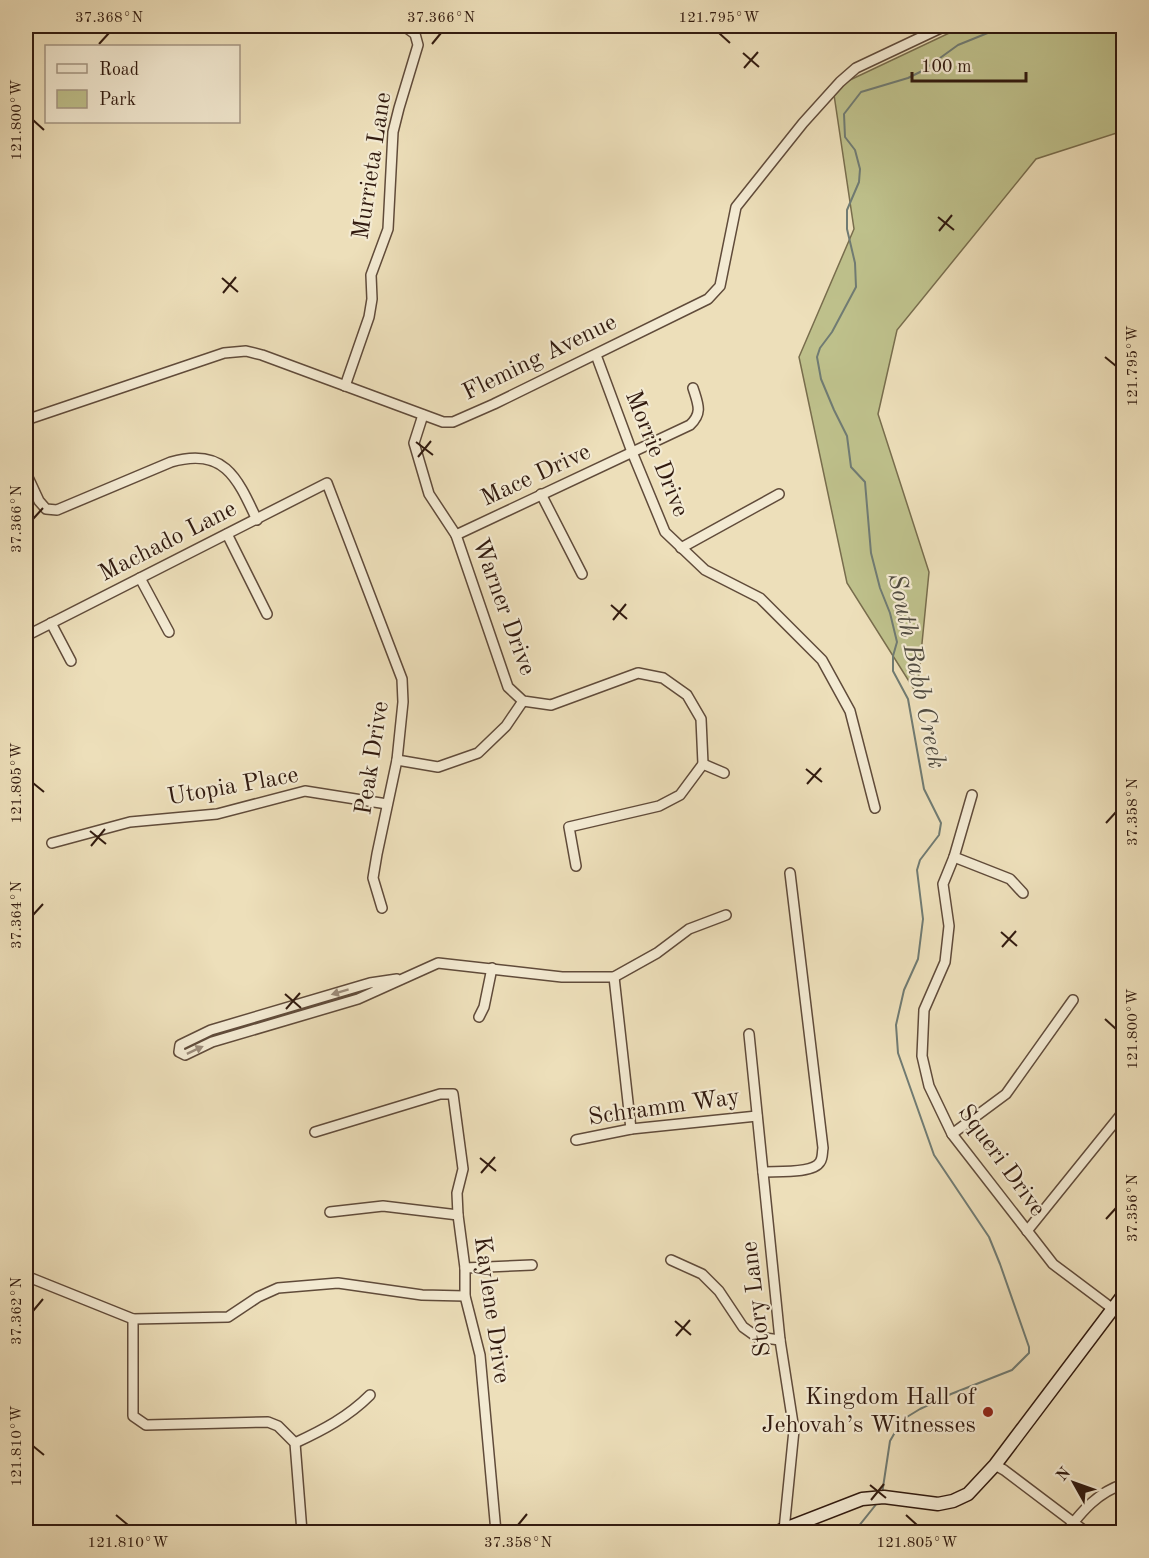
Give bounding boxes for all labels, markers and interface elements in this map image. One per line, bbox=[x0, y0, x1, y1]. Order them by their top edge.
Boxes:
text: 37.368°N bbox=[75, 11, 143, 26]
text: 37.366°N bbox=[407, 11, 475, 26]
text: 121.795°W bbox=[678, 11, 760, 26]
legend bbox=[45, 45, 240, 123]
scale bar bbox=[912, 45, 1026, 83]
text: 100 m bbox=[921, 58, 972, 76]
text: Road bbox=[99, 61, 139, 79]
text: 121.800°W bbox=[10, 79, 25, 161]
text: Park bbox=[99, 91, 136, 109]
street label: Murrieta Lane bbox=[349, 91, 397, 241]
street label: Fleming Avenue bbox=[459, 310, 621, 406]
text: 121.795°W bbox=[1126, 325, 1141, 407]
street label: Morrie Drive bbox=[620, 388, 692, 520]
street label: Mace Drive bbox=[478, 440, 594, 512]
text: 37.366°N bbox=[10, 485, 25, 553]
street label: Machado Lane bbox=[96, 497, 240, 587]
street label: Warner Drive bbox=[467, 535, 539, 679]
water label: South Babb Creek bbox=[883, 571, 949, 771]
street label: Peak Drive bbox=[352, 699, 394, 817]
text: 121.805°W bbox=[10, 742, 25, 824]
street label: Utopia Place bbox=[166, 764, 300, 810]
text: 37.358°N bbox=[1126, 778, 1141, 846]
text: 37.364°N bbox=[10, 881, 25, 949]
one-way arrow bbox=[331, 988, 349, 997]
text: 121.800°W bbox=[1126, 988, 1141, 1070]
one-way arrow bbox=[187, 1046, 204, 1055]
street label: Schramm Way bbox=[587, 1085, 742, 1131]
street label: Squeri Drive bbox=[953, 1101, 1049, 1221]
text: 37.356°N bbox=[1126, 1174, 1141, 1242]
street label: Kaylene Drive bbox=[469, 1235, 513, 1385]
street label: Story Lane bbox=[738, 1240, 776, 1358]
text: 37.362°N bbox=[10, 1277, 25, 1345]
place label: Kingdom Hall of Jehovah’s Witnesses bbox=[762, 1386, 977, 1438]
text: 121.810°W bbox=[10, 1405, 25, 1487]
marker: Kingdom Hall of Jehovah’s Witnesses bbox=[981, 1405, 995, 1419]
north arrow bbox=[1044, 1453, 1104, 1513]
text: N bbox=[1054, 1464, 1075, 1484]
text: 121.810°W bbox=[87, 1536, 169, 1551]
text: 37.358°N bbox=[484, 1536, 552, 1551]
text: 121.805°W bbox=[876, 1536, 958, 1551]

